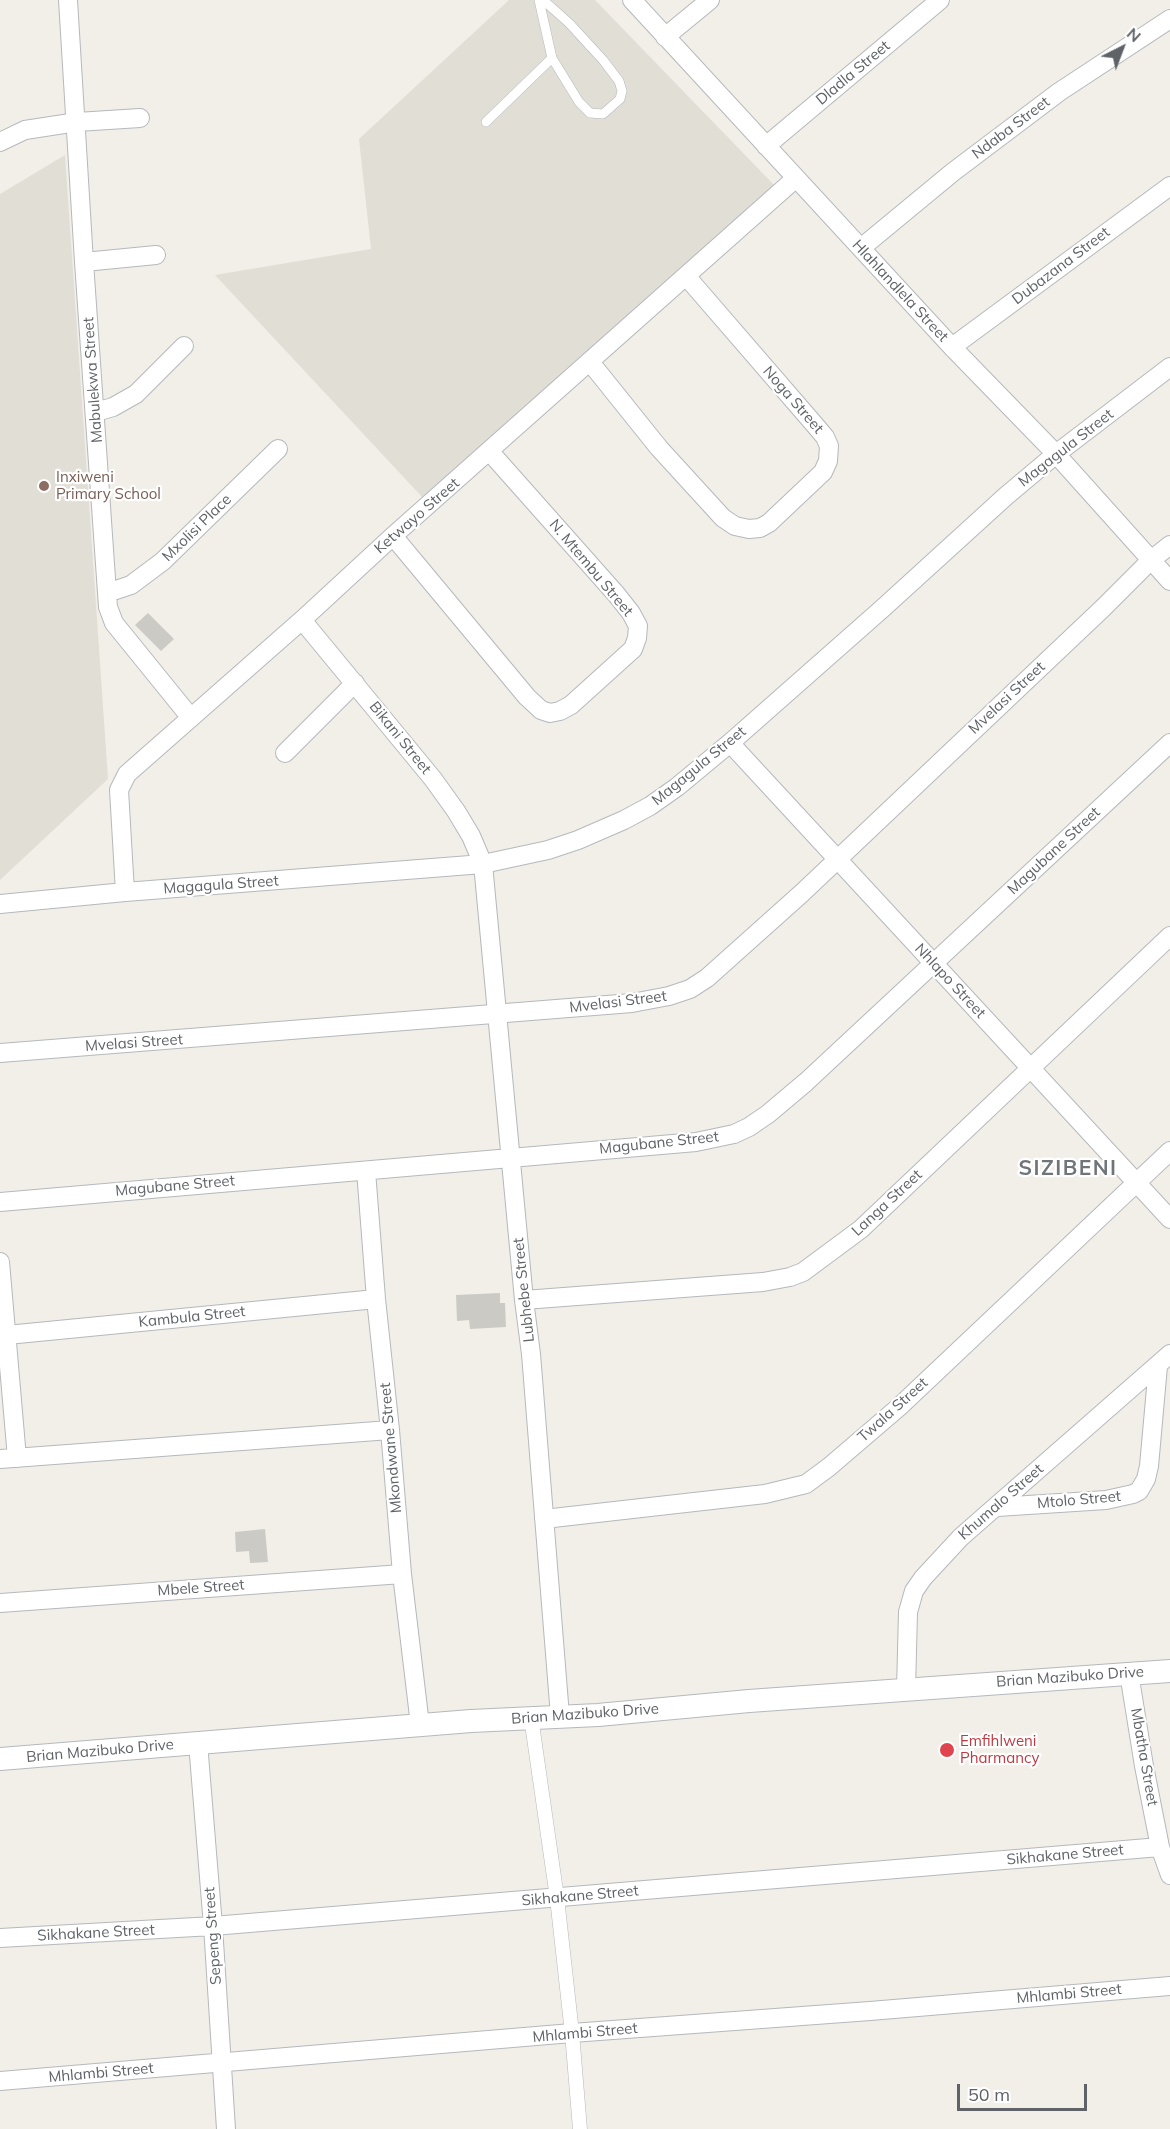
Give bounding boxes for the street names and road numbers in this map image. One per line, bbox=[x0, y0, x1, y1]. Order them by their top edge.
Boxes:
street label: Dladla Street bbox=[812, 37, 894, 109]
street label: Ndaba Street bbox=[969, 93, 1053, 163]
street label: Dubazana Street bbox=[1009, 223, 1113, 309]
street label: Hlahlandlela Street bbox=[848, 236, 952, 346]
street label: Mabulekwa Street bbox=[80, 317, 106, 443]
street label: Noga Street bbox=[759, 363, 827, 437]
street label: Magagula Street bbox=[1015, 405, 1117, 491]
street label: Ketwayo Street bbox=[371, 474, 463, 558]
street label: Mxolisi Place bbox=[159, 491, 235, 565]
street label: N. Mtembu Street bbox=[545, 516, 637, 620]
street label: Mvelasi Street bbox=[965, 658, 1049, 738]
street label: Bikani Street bbox=[365, 698, 435, 778]
street label: Magagula Street bbox=[648, 723, 750, 809]
street label: Magubane Street bbox=[1004, 804, 1104, 898]
street label: Magagula Street bbox=[163, 872, 279, 898]
street label: Nhlapo Street bbox=[911, 940, 989, 1022]
street label: Mvelasi Street bbox=[568, 987, 668, 1017]
street label: Mvelasi Street bbox=[85, 1031, 183, 1055]
street label: Magubane Street bbox=[598, 1128, 720, 1158]
street label: Langa Street bbox=[848, 1166, 926, 1240]
street label: Magubane Street bbox=[114, 1172, 236, 1200]
street label: Lubhebe Street bbox=[510, 1237, 538, 1343]
street label: Kambula Street bbox=[138, 1302, 246, 1332]
street label: Twala Street bbox=[854, 1374, 932, 1446]
street label: Mkondwane Street bbox=[376, 1382, 406, 1514]
street label: Khumalo Street bbox=[955, 1460, 1047, 1544]
street label: Mtolo Street bbox=[1036, 1487, 1122, 1513]
street label: Mbele Street bbox=[157, 1576, 245, 1600]
street label: Brian Mazibuko Drive bbox=[996, 1663, 1144, 1691]
street label: Brian Mazibuko Drive bbox=[511, 1700, 659, 1728]
street label: Mbatha Street bbox=[1127, 1707, 1161, 1807]
street label: Brian Mazibuko Drive bbox=[25, 1736, 175, 1766]
street label: Sikhakane Street bbox=[1006, 1841, 1124, 1869]
street label: Sikhakane Street bbox=[521, 1882, 639, 1910]
street label: Sepeng Street bbox=[201, 1887, 225, 1985]
street label: Sikhakane Street bbox=[37, 1921, 155, 1945]
street label: Mhlambi Street bbox=[1016, 1980, 1122, 2008]
street label: Mhlambi Street bbox=[532, 2019, 638, 2047]
street label: Mhlambi Street bbox=[48, 2059, 154, 2087]

